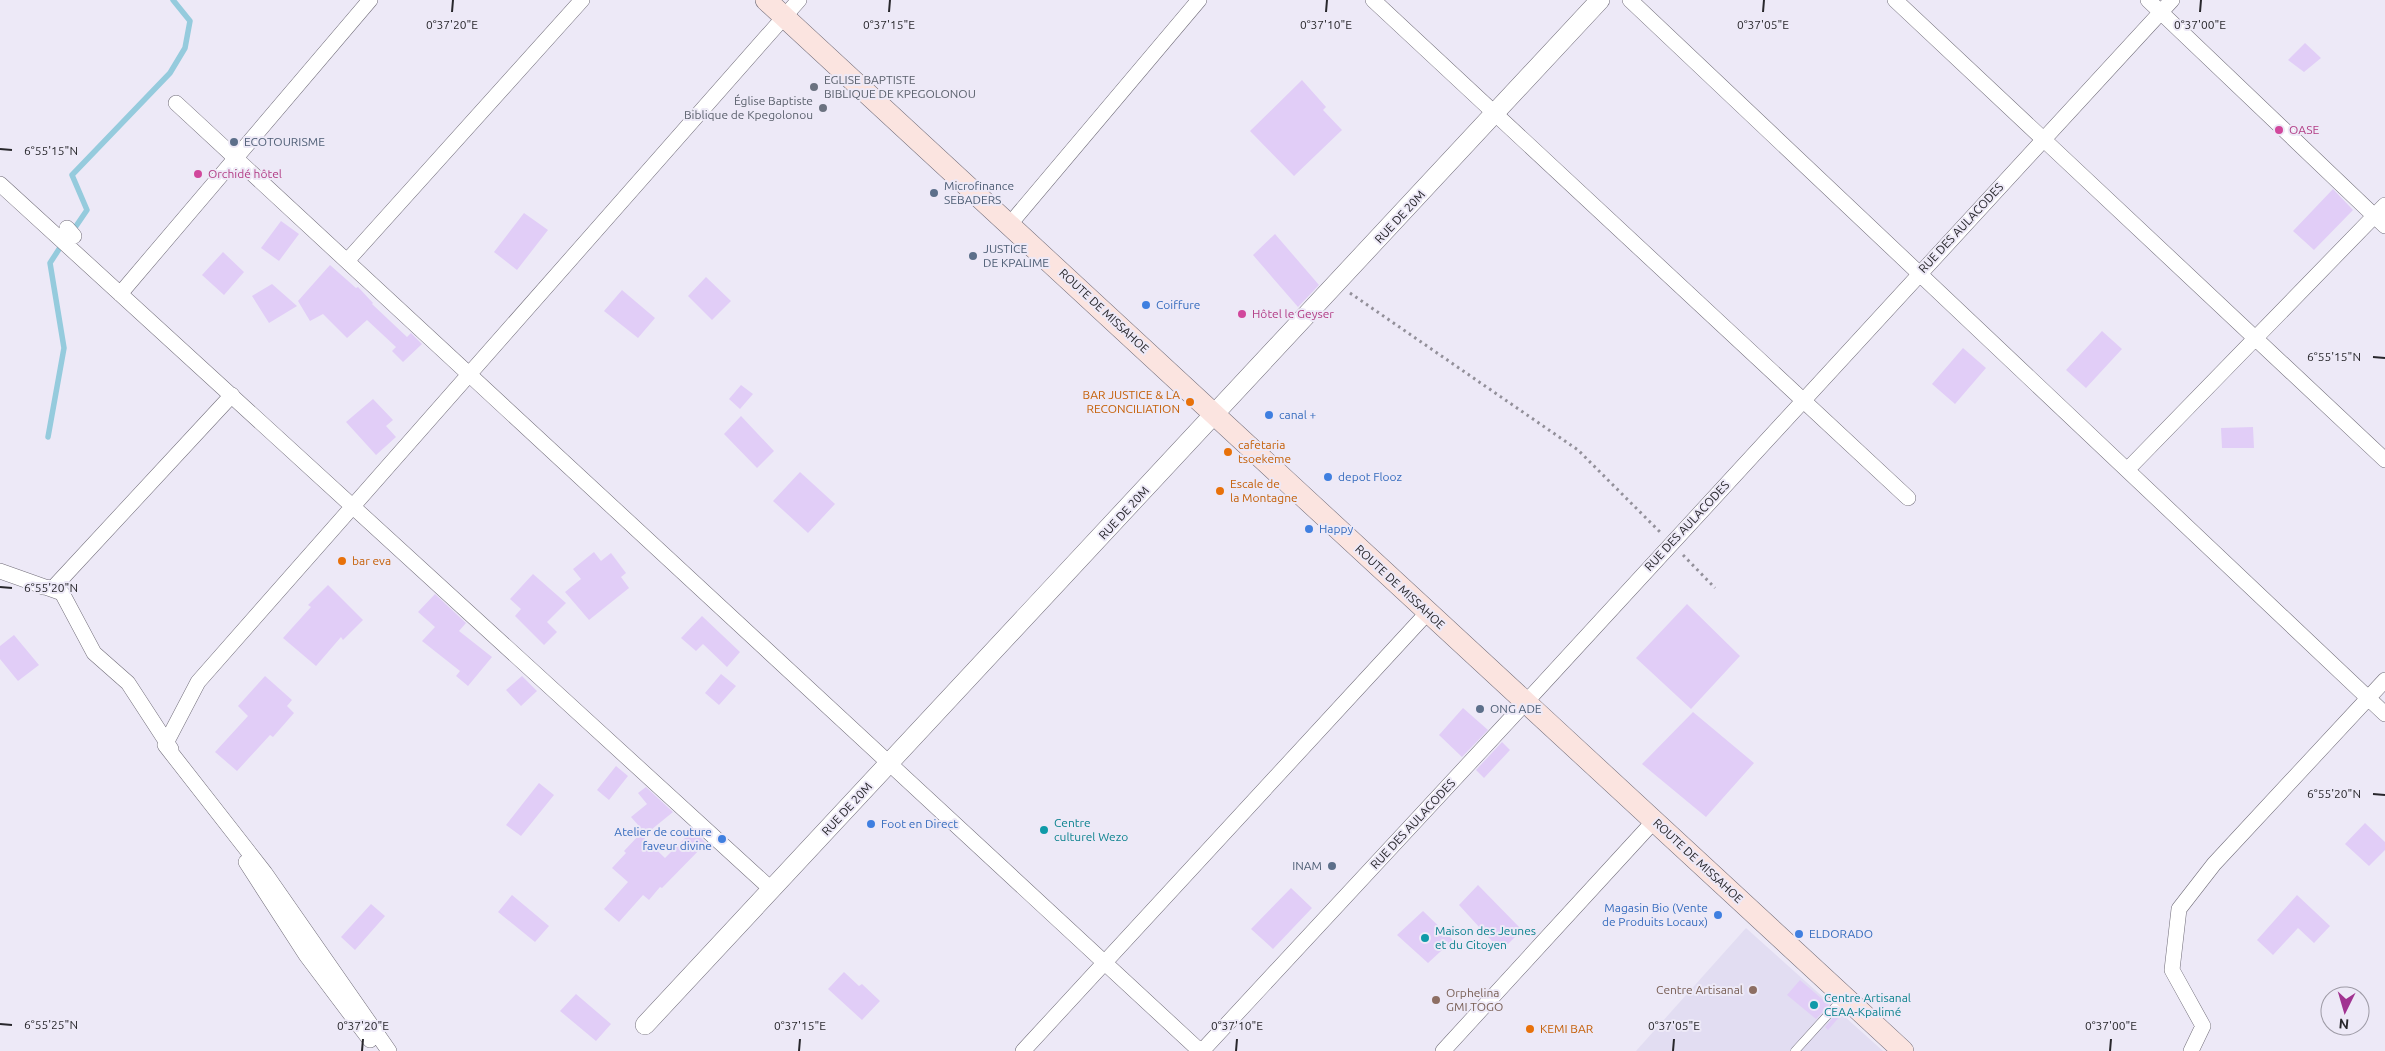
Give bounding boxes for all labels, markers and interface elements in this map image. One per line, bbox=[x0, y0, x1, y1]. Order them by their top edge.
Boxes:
text: 0°37'20"E bbox=[426, 18, 478, 31]
text: 0°37'15"E bbox=[863, 18, 915, 31]
text: 0°37'10"E bbox=[1300, 18, 1352, 31]
text: 0°37'05"E bbox=[1737, 18, 1789, 31]
text: 0°37'00"E bbox=[2174, 18, 2226, 31]
place label: EGLISE BAPTISTE BIBLIQUE DE KPEGOLONOU bbox=[824, 73, 976, 100]
marker: EGLISE BAPTISTE BIBLIQUE DE KPEGOLONOU bbox=[808, 81, 820, 93]
place label: Église Baptiste Biblique de Kpegolonou bbox=[684, 94, 813, 121]
marker: Église Baptiste Biblique de Kpegolonou bbox=[817, 102, 829, 114]
place label: OASE bbox=[2289, 123, 2319, 136]
marker: OASE bbox=[2273, 124, 2285, 136]
place label: ECOTOURISME bbox=[244, 135, 325, 148]
marker: ECOTOURISME bbox=[228, 136, 240, 148]
text: 6°55'15"N bbox=[24, 144, 78, 157]
place label: Orchidé hôtel bbox=[208, 167, 282, 180]
marker: Orchidé hôtel bbox=[192, 168, 204, 180]
place label: Microfinance SEBADERS bbox=[944, 179, 1014, 206]
street label: RUE DES AULACODES bbox=[1916, 180, 2005, 275]
marker: Microfinance SEBADERS bbox=[928, 187, 940, 199]
street label: RUE DE 20M bbox=[1372, 188, 1427, 246]
place label: JUSTICE DE KPALIME bbox=[983, 242, 1049, 269]
marker: JUSTICE DE KPALIME bbox=[967, 250, 979, 262]
street label: ROUTE DE MISSAHOE bbox=[1057, 266, 1152, 356]
place label: Coiffure bbox=[1156, 298, 1200, 311]
marker: Coiffure bbox=[1140, 299, 1152, 311]
place label: Hôtel le Geyser bbox=[1252, 307, 1334, 320]
marker: Hôtel le Geyser bbox=[1236, 308, 1248, 320]
text: 6°55'15"N bbox=[2307, 350, 2361, 363]
place label: BAR JUSTICE & LA RECONCILIATION bbox=[1083, 388, 1180, 415]
marker: BAR JUSTICE & LA RECONCILIATION bbox=[1184, 396, 1196, 408]
place label: canal + bbox=[1279, 408, 1317, 421]
marker: canal + bbox=[1263, 409, 1275, 421]
place label: cafetaria tsoekeme bbox=[1238, 438, 1291, 465]
marker: cafetaria tsoekeme bbox=[1222, 446, 1234, 458]
place label: depot Flooz bbox=[1338, 470, 1403, 483]
marker: depot Flooz bbox=[1322, 471, 1334, 483]
place label: Escale de la Montagne bbox=[1230, 477, 1298, 504]
street label: RUE DES AULACODES bbox=[1642, 478, 1731, 573]
street label: RUE DE 20M bbox=[1096, 484, 1151, 542]
marker: Escale de la Montagne bbox=[1214, 485, 1226, 497]
place label: Happy bbox=[1319, 522, 1354, 535]
marker: Happy bbox=[1303, 523, 1315, 535]
street label: ROUTE DE MISSAHOE bbox=[1353, 542, 1448, 632]
place label: bar eva bbox=[352, 554, 391, 567]
marker: bar eva bbox=[336, 555, 348, 567]
text: 6°55'20"N bbox=[24, 581, 78, 594]
place label: ONG ADE bbox=[1490, 702, 1542, 715]
marker: ONG ADE bbox=[1474, 703, 1486, 715]
street label: RUE DES AULACODES bbox=[1368, 776, 1457, 871]
street label: RUE DE 20M bbox=[819, 780, 874, 838]
text: 6°55'20"N bbox=[2307, 787, 2361, 800]
place label: Centre culturel Wezo bbox=[1054, 816, 1128, 843]
street label: ROUTE DE MISSAHOE bbox=[1651, 816, 1746, 906]
place label: Foot en Direct bbox=[881, 817, 958, 830]
marker: Foot en Direct bbox=[865, 818, 877, 830]
marker: Centre culturel Wezo bbox=[1038, 824, 1050, 836]
place label: Atelier de couture faveur divine bbox=[614, 825, 712, 852]
marker: Atelier de couture faveur divine bbox=[716, 833, 728, 845]
place label: INAM bbox=[1292, 859, 1322, 872]
marker: INAM bbox=[1326, 860, 1338, 872]
place label: Magasin Bio (Vente de Produits Locaux) bbox=[1602, 901, 1708, 929]
marker: Magasin Bio (Vente de Produits Locaux) bbox=[1712, 909, 1724, 921]
place label: Maison des Jeunes et du Citoyen bbox=[1435, 924, 1536, 951]
place label: ELDORADO bbox=[1809, 927, 1873, 940]
marker: ELDORADO bbox=[1793, 928, 1805, 940]
marker: Maison des Jeunes et du Citoyen bbox=[1419, 932, 1431, 944]
place label: Centre Artisanal bbox=[1656, 983, 1743, 996]
marker: Centre Artisanal bbox=[1747, 984, 1759, 996]
place label: Orphelina GMI TOGO bbox=[1446, 986, 1503, 1013]
north arrow bbox=[2320, 986, 2370, 1036]
place label: Centre Artisanal CEAA-Kpalimé bbox=[1824, 991, 1911, 1018]
marker: Orphelina GMI TOGO bbox=[1430, 994, 1442, 1006]
marker: Centre Artisanal CEAA-Kpalimé bbox=[1808, 999, 1820, 1011]
text: N bbox=[2338, 1016, 2350, 1032]
text: 6°55'25"N bbox=[24, 1018, 78, 1031]
text: 0°37'20"E bbox=[337, 1019, 389, 1032]
text: 0°37'15"E bbox=[774, 1019, 826, 1032]
text: 0°37'10"E bbox=[1211, 1019, 1263, 1032]
text: 0°37'05"E bbox=[1648, 1019, 1700, 1032]
text: 0°37'00"E bbox=[2085, 1019, 2137, 1032]
place label: KEMI BAR bbox=[1540, 1022, 1594, 1035]
marker: KEMI BAR bbox=[1524, 1023, 1536, 1035]

